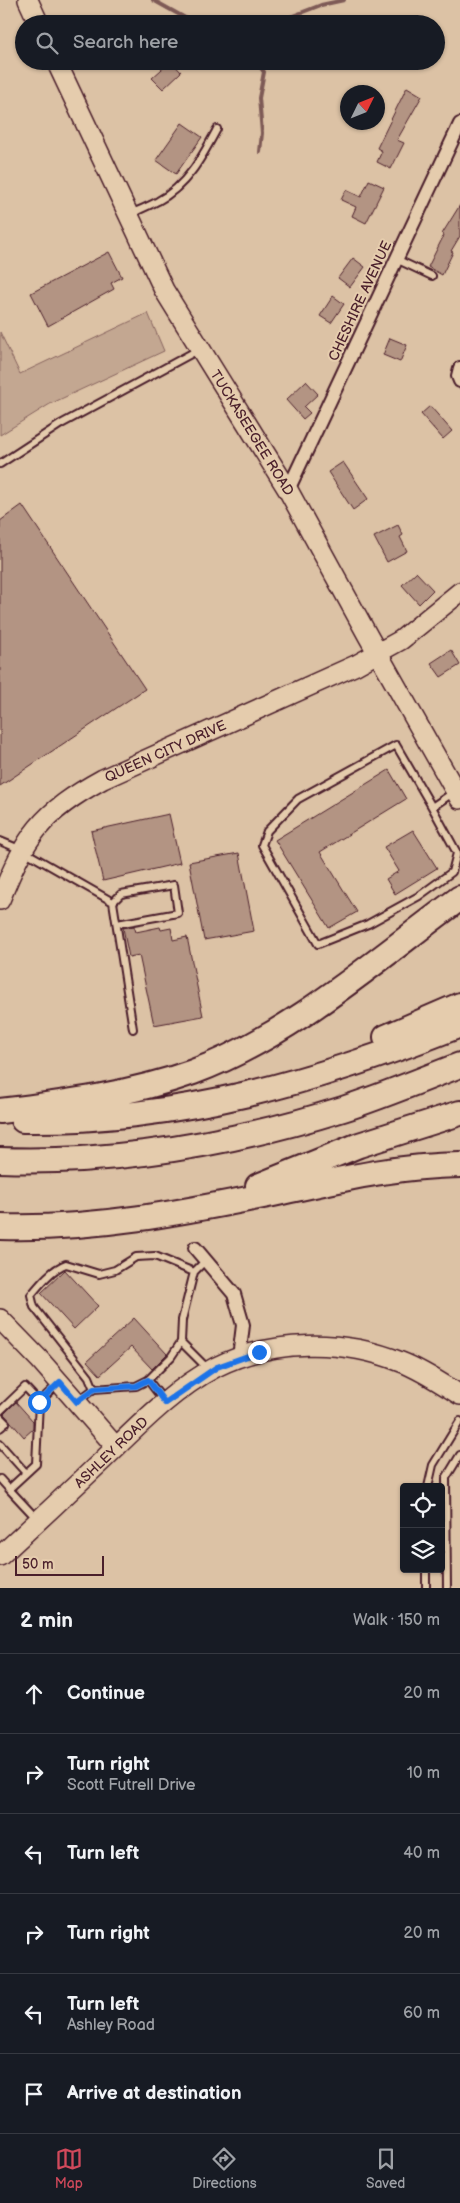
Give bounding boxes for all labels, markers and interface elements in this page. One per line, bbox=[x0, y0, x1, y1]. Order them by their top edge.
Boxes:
search box bbox=[15, 15, 445, 70]
icon: search bbox=[33, 29, 61, 57]
text: Search here bbox=[73, 31, 178, 54]
north arrow bbox=[340, 85, 385, 130]
street label: CHESHIRE AVENUE bbox=[325, 238, 395, 364]
street label: TUCKASEEGEE ROAD bbox=[207, 367, 298, 499]
street label: QUEEN CITY DRIVE bbox=[102, 716, 229, 786]
route end bbox=[248, 1341, 271, 1364]
route start bbox=[28, 1391, 51, 1414]
street label: ASHLEY ROAD bbox=[70, 1413, 151, 1491]
map controls bbox=[400, 1483, 445, 1573]
button: locate bbox=[400, 1483, 445, 1528]
button: layers bbox=[400, 1528, 445, 1573]
scale bar bbox=[15, 1553, 104, 1576]
text: 50 m bbox=[22, 1556, 54, 1573]
text: 2 min bbox=[20, 1608, 73, 1633]
text: Walk · 150 m bbox=[353, 1611, 440, 1630]
icon: ahead bbox=[20, 1680, 48, 1708]
text: Continue bbox=[67, 1682, 145, 1705]
text: 20 m bbox=[404, 1684, 440, 1703]
text: Turn right bbox=[67, 1753, 150, 1776]
icon: right bbox=[20, 1760, 48, 1788]
text: 10 m bbox=[407, 1764, 440, 1783]
text: Scott Futrell Drive bbox=[67, 1776, 195, 1795]
icon: left bbox=[20, 1840, 48, 1868]
text: Turn left bbox=[67, 1842, 139, 1865]
text: 40 m bbox=[403, 1844, 440, 1863]
icon: right bbox=[20, 1920, 48, 1948]
text: Turn right bbox=[67, 1922, 150, 1945]
text: 20 m bbox=[404, 1924, 440, 1943]
text: Turn left bbox=[67, 1993, 139, 2016]
icon: left bbox=[20, 2000, 48, 2028]
text: 60 m bbox=[403, 2004, 440, 2023]
text: Ashley Road bbox=[67, 2016, 155, 2035]
icon: arrive bbox=[20, 2080, 48, 2108]
text: Arrive at destination bbox=[67, 2082, 242, 2105]
tab: Map bbox=[55, 2145, 83, 2192]
tab: Directions bbox=[192, 2145, 257, 2192]
tab: Saved bbox=[366, 2145, 405, 2192]

